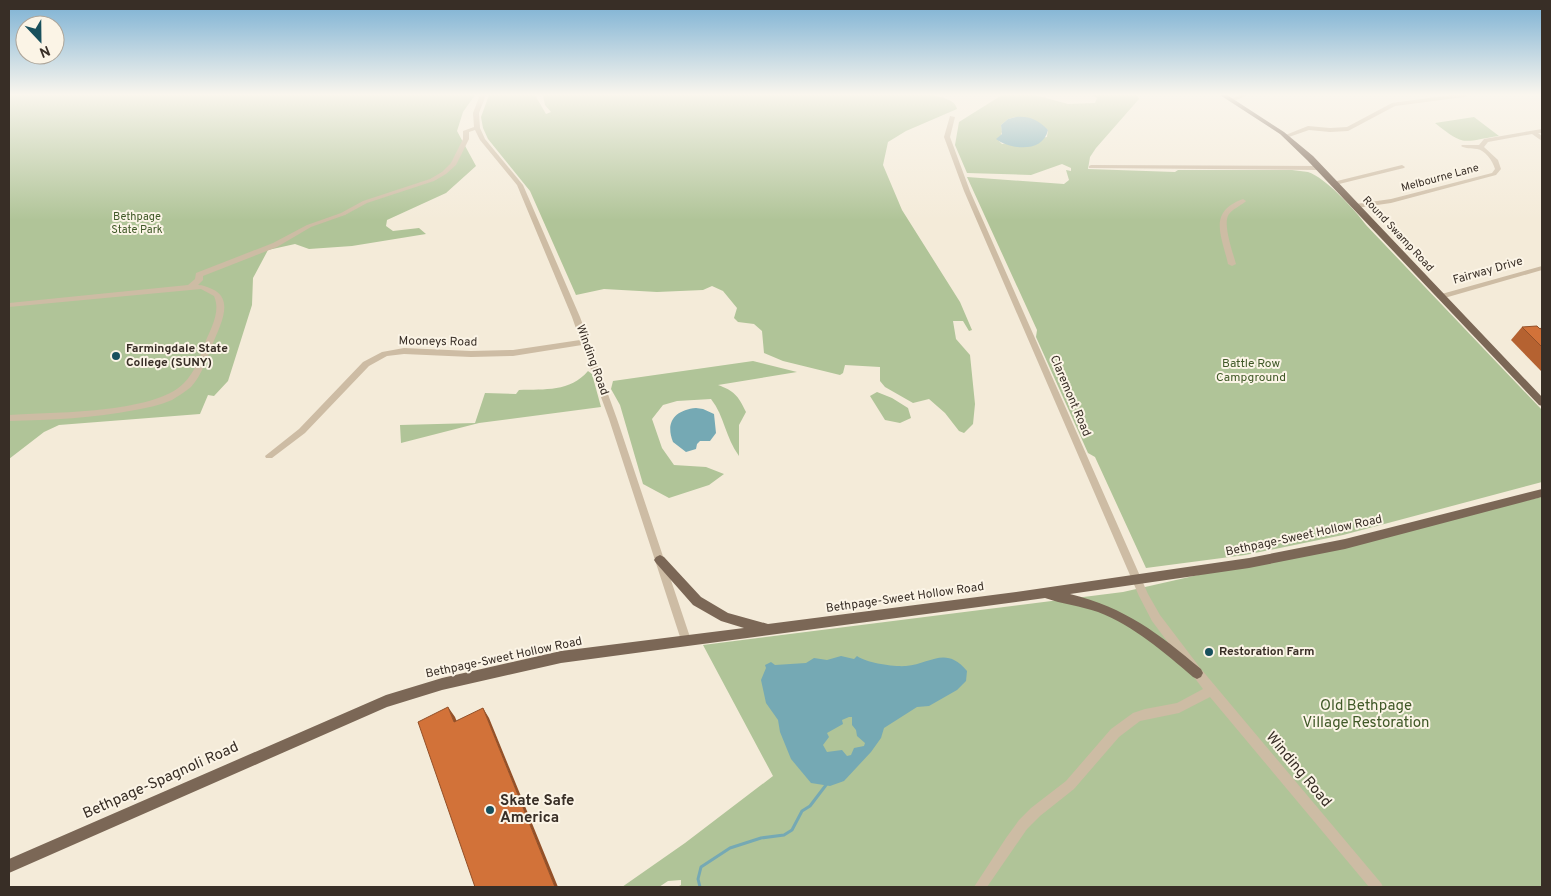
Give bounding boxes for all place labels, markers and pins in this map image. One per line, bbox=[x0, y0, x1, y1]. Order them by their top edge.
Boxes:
place label: Farmingdale State College (SUNY) bbox=[126, 341, 228, 371]
marker: Farmingdale State College (SUNY) bbox=[110, 350, 122, 362]
place label: Restoration Farm bbox=[1219, 644, 1315, 660]
marker: Restoration Farm bbox=[1203, 646, 1215, 658]
place label: Skate Safe America bbox=[500, 792, 574, 828]
marker: Skate Safe America bbox=[484, 804, 496, 816]

